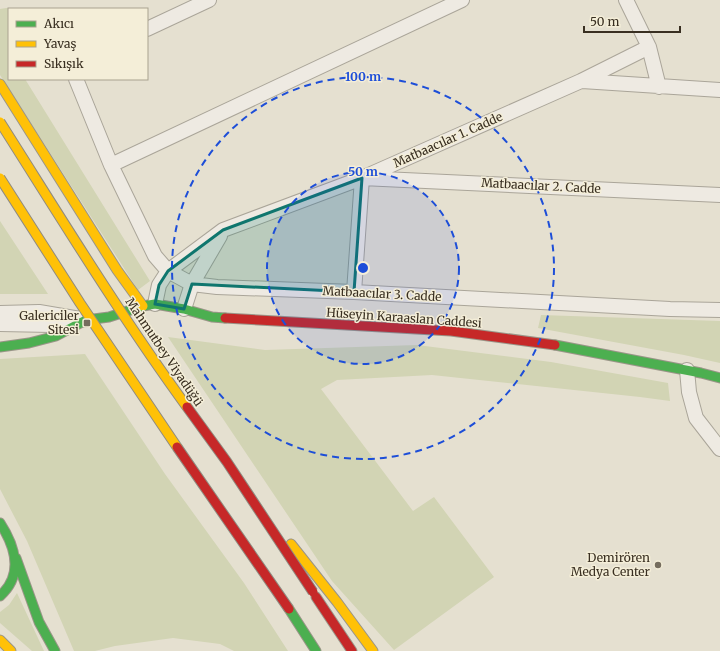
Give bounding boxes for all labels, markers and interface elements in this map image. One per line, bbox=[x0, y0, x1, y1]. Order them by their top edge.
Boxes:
legend bbox=[8, 8, 148, 80]
scale bar bbox=[584, 8, 680, 34]
text: 50 m bbox=[590, 14, 619, 29]
text: Akıcı bbox=[43, 16, 74, 31]
text: Yavaş bbox=[43, 36, 76, 51]
text: Sıkışık bbox=[44, 56, 84, 71]
text: 100 m bbox=[345, 69, 381, 84]
street label: Matbaacılar 1. Cadde bbox=[391, 109, 505, 170]
text: 50 m bbox=[348, 164, 378, 179]
street label: Matbaacılar 2. Cadde bbox=[481, 175, 601, 196]
centre of rings bbox=[356, 261, 370, 275]
street label: Matbaacılar 3. Cadde bbox=[322, 283, 442, 304]
street label: Mahmutbey Viyadüğü bbox=[122, 295, 207, 409]
street label: Hüseyin Karaaslan Caddesi bbox=[326, 305, 482, 330]
place label: Galericiler Sitesi bbox=[19, 308, 80, 337]
marker: Galericiler Sitesi bbox=[82, 318, 92, 328]
place label: Demirören Medya Center bbox=[571, 550, 651, 579]
marker: Demirören Medya Center bbox=[653, 560, 663, 570]

